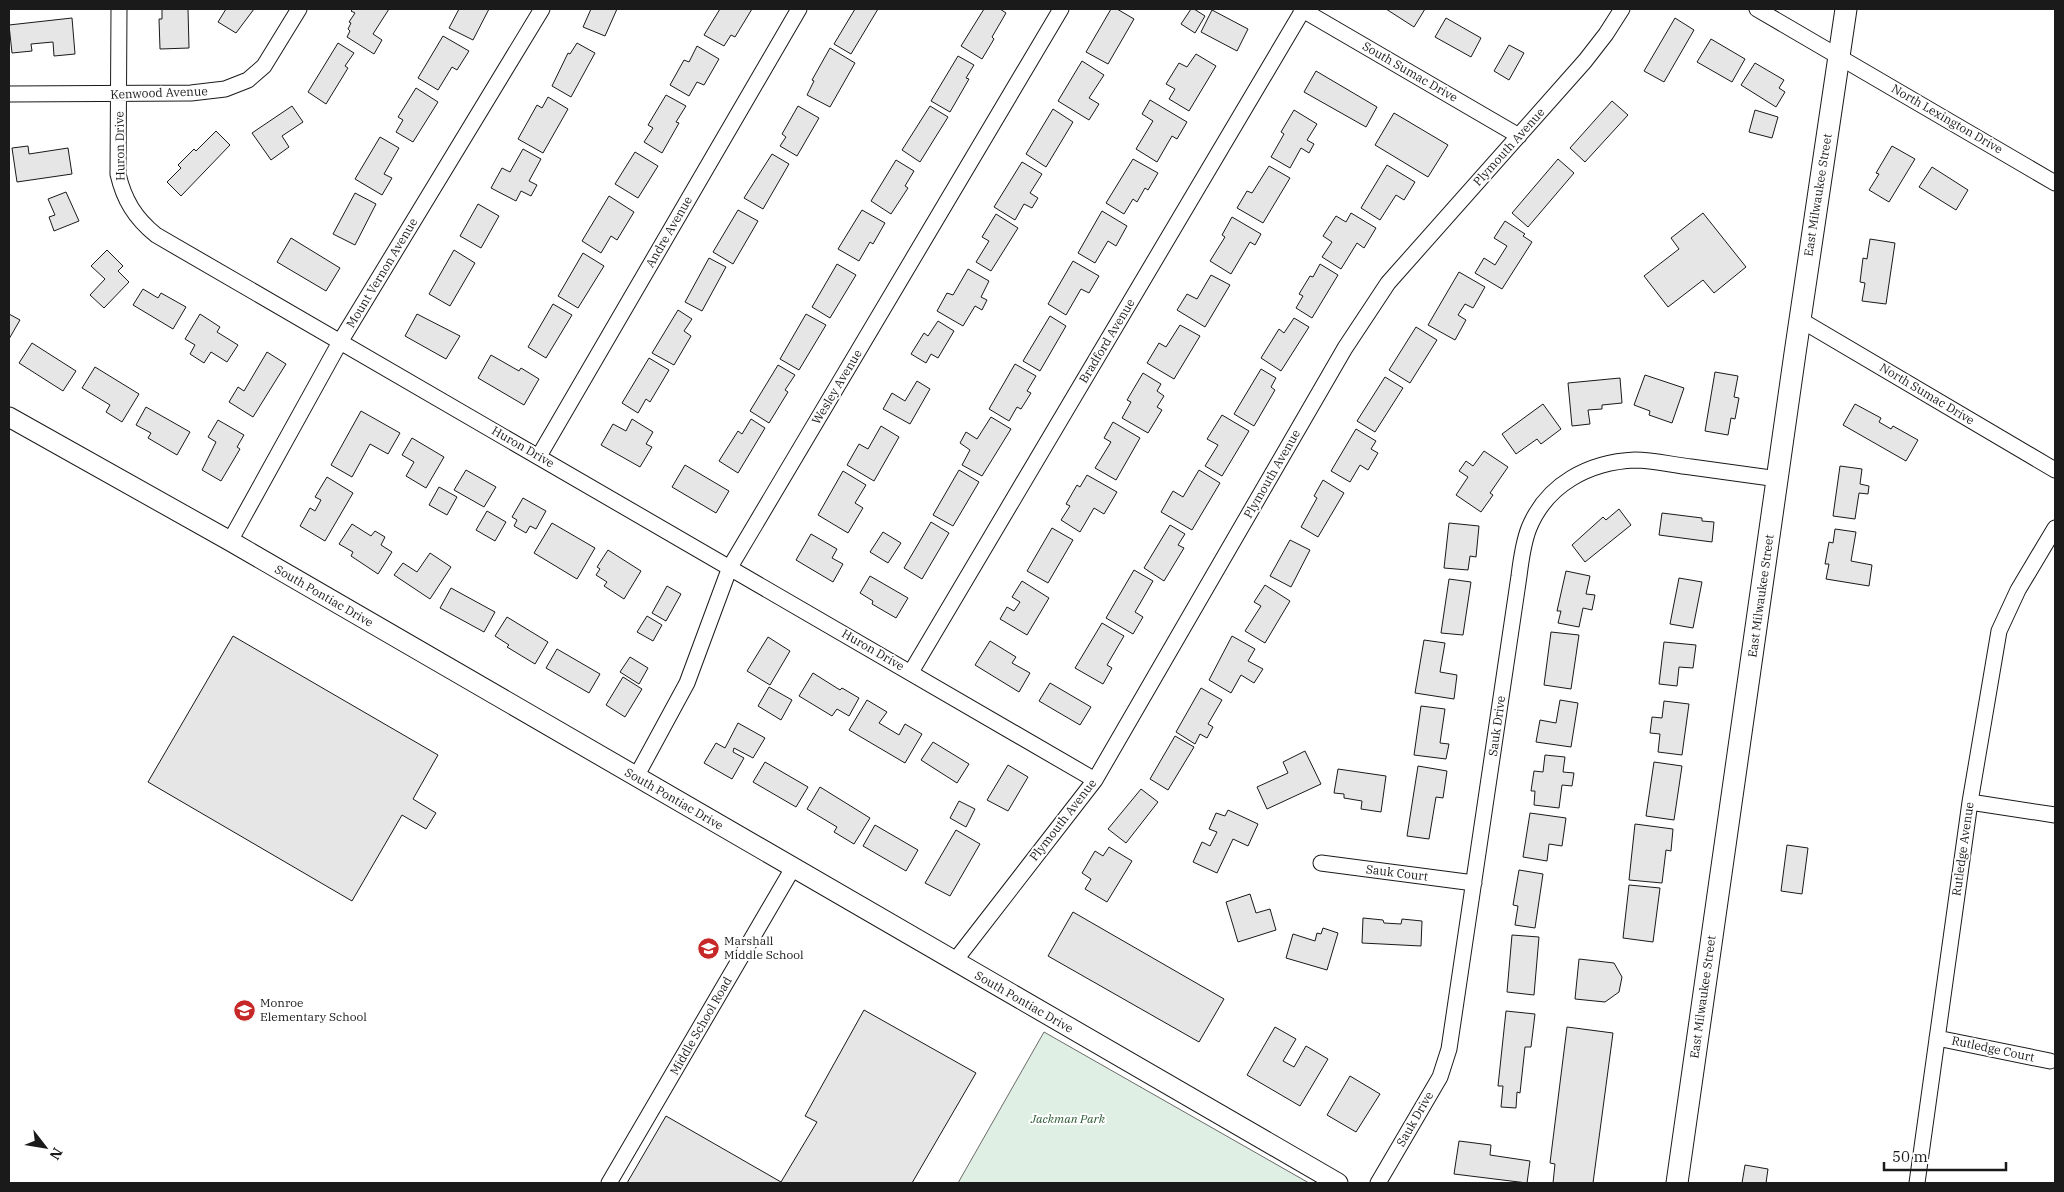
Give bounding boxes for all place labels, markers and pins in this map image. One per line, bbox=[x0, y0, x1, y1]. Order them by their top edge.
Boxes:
place label: Marshall Middle School bbox=[724, 933, 804, 962]
school or university icon: Marshall Middle School bbox=[696, 936, 720, 960]
place label: Monroe Elementary School bbox=[260, 995, 367, 1024]
school or university icon: Monroe Elementary School bbox=[232, 998, 256, 1022]

